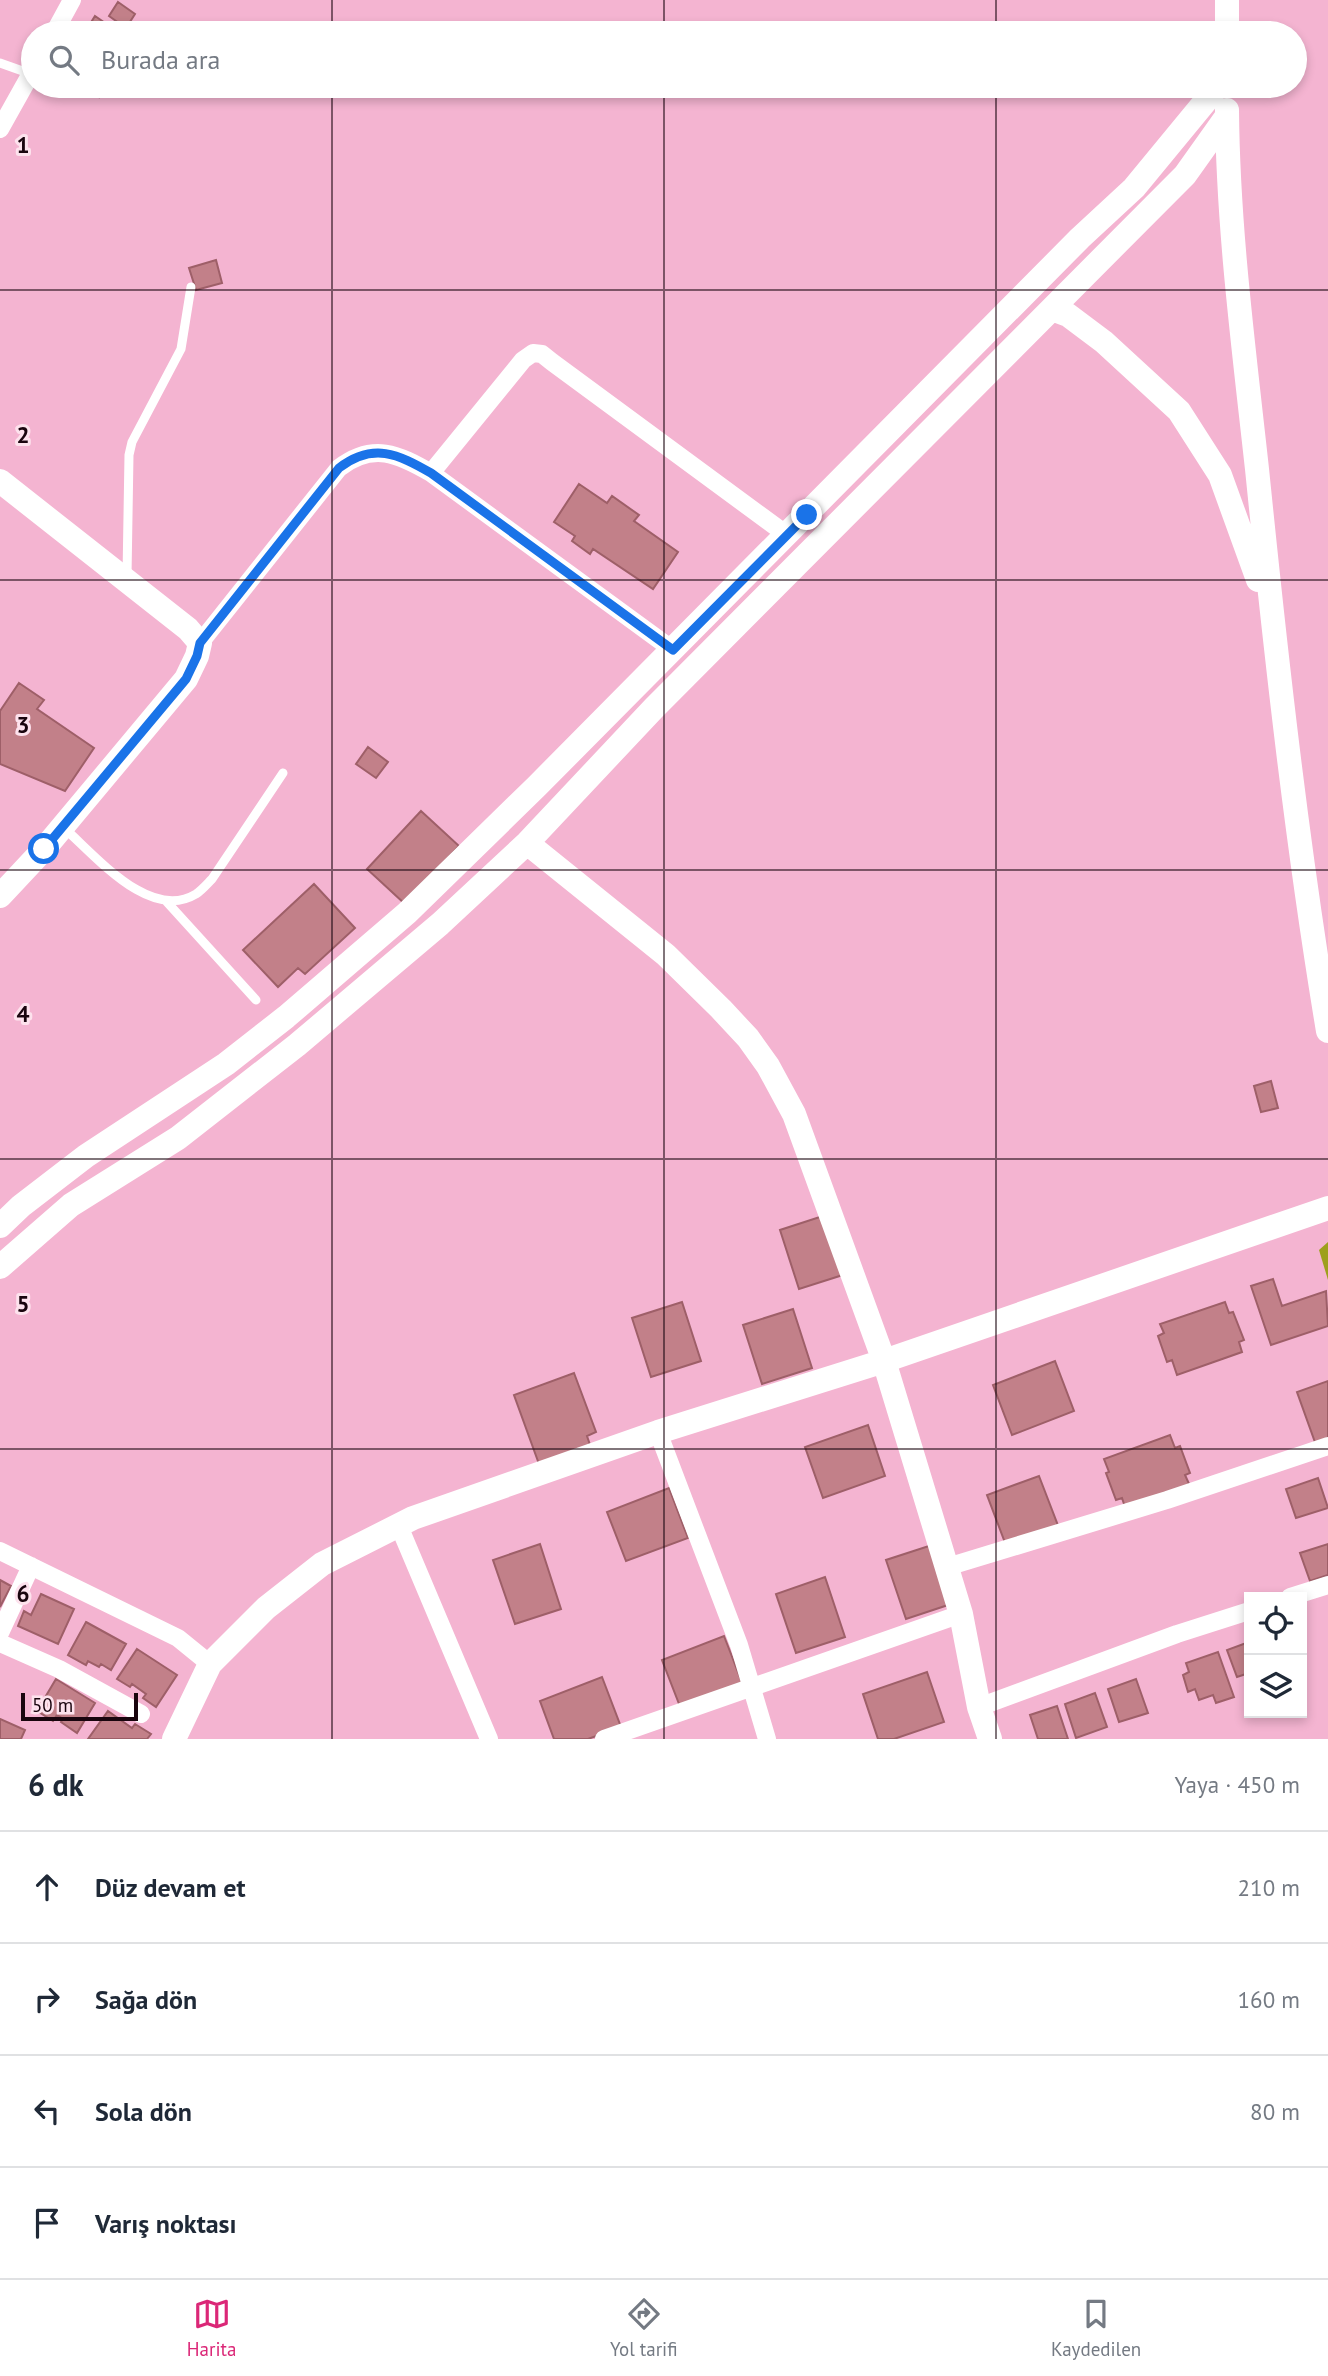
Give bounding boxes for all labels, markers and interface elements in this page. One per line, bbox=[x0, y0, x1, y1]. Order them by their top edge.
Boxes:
search box bbox=[21, 21, 1307, 98]
icon: search bbox=[45, 41, 83, 79]
text: Burada ara bbox=[101, 43, 220, 76]
text: 1 bbox=[16, 130, 30, 159]
text: 2 bbox=[16, 420, 30, 449]
route end bbox=[791, 499, 822, 530]
text: 3 bbox=[16, 710, 30, 739]
route start bbox=[28, 833, 59, 864]
text: 4 bbox=[16, 999, 30, 1028]
text: 5 bbox=[16, 1289, 30, 1318]
text: 6 bbox=[16, 1579, 30, 1608]
map controls bbox=[1244, 1592, 1307, 1718]
button: locate bbox=[1244, 1592, 1307, 1655]
button: layers bbox=[1244, 1655, 1307, 1718]
scale bar bbox=[21, 1690, 138, 1722]
text: 50 m bbox=[32, 1693, 73, 1717]
text: 6 dk bbox=[28, 1765, 84, 1804]
text: Yaya · 450 m bbox=[1174, 1770, 1300, 1799]
icon: ahead bbox=[28, 1868, 66, 1906]
text: Düz devam et bbox=[95, 1871, 245, 1904]
text: 210 m bbox=[1238, 1873, 1300, 1902]
icon: right bbox=[28, 1980, 66, 2018]
text: Sağa dön bbox=[95, 1983, 197, 2016]
text: 160 m bbox=[1238, 1985, 1300, 2014]
icon: left bbox=[28, 2092, 66, 2130]
text: Sola dön bbox=[95, 2095, 192, 2128]
text: 80 m bbox=[1250, 2097, 1300, 2126]
icon: arrive bbox=[28, 2204, 66, 2242]
text: Varış noktası bbox=[95, 2207, 237, 2240]
tab: Harita bbox=[187, 2295, 236, 2361]
tab: Yol tarifi bbox=[610, 2295, 677, 2361]
tab: Kaydedilen bbox=[1051, 2295, 1141, 2361]

